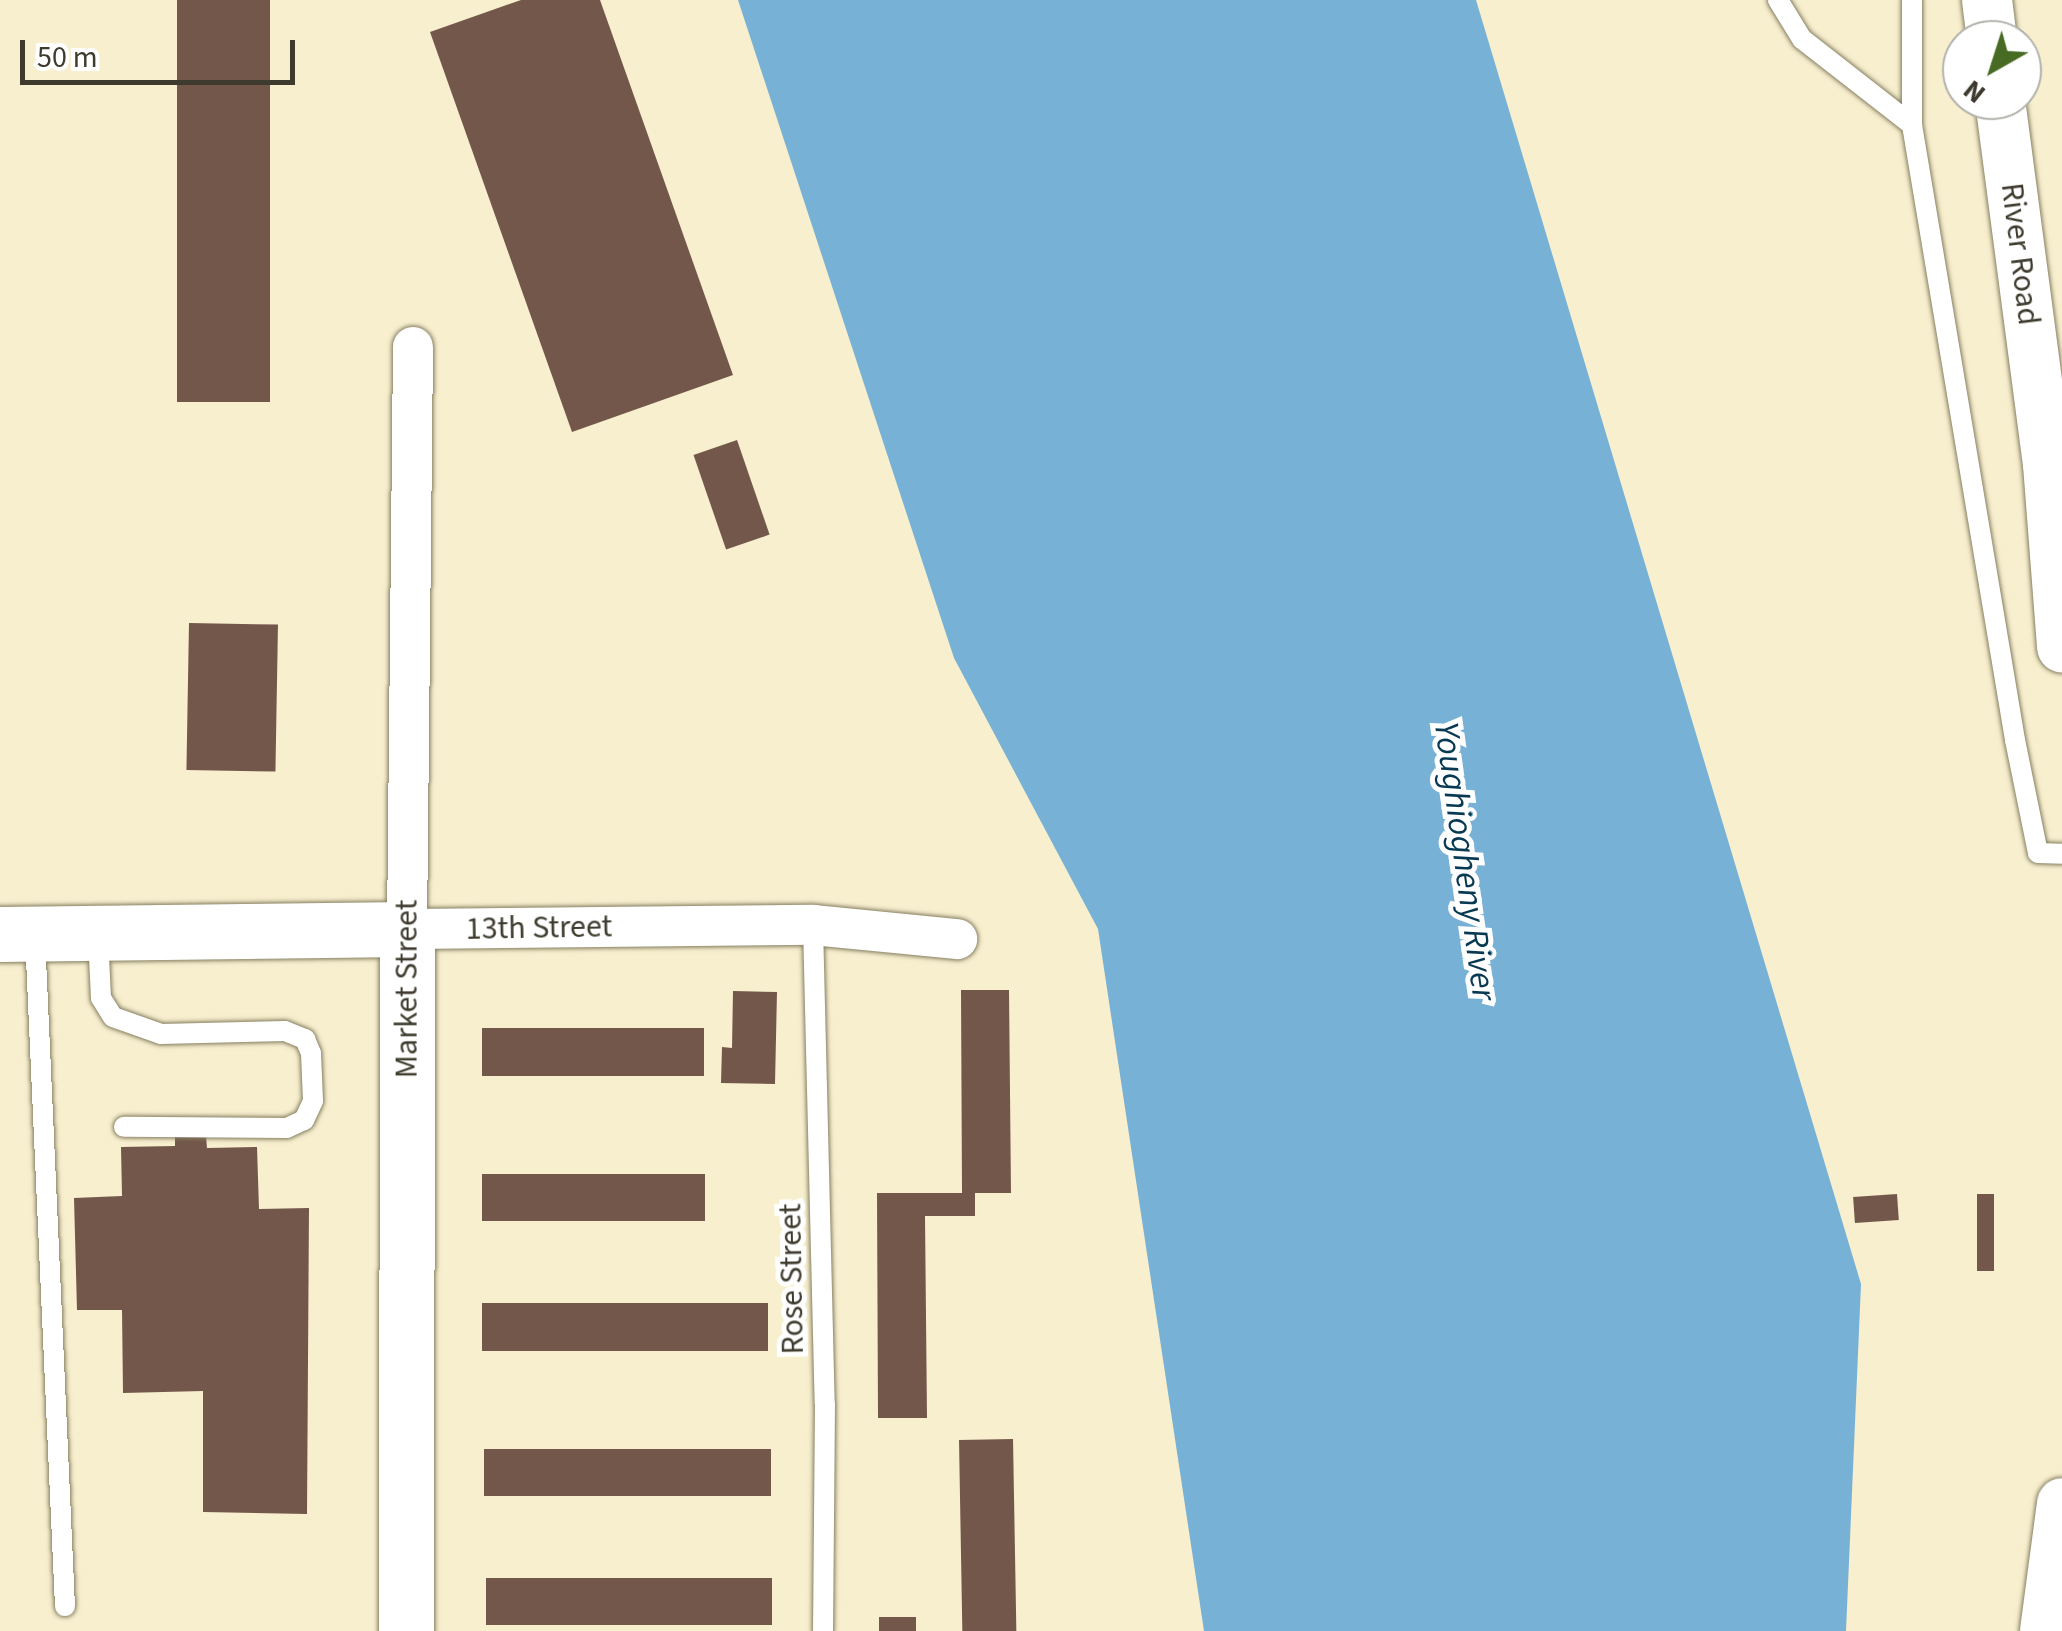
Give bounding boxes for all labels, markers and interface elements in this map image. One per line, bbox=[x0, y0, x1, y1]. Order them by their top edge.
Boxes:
scale bar bbox=[25, 20, 300, 82]
north arrow bbox=[1942, 20, 2042, 120]
text: 50 m bbox=[37, 36, 98, 79]
text: N bbox=[1955, 70, 1994, 113]
street label: River Road bbox=[1992, 181, 2048, 327]
water label: Youghiogheny River bbox=[1425, 719, 1505, 1003]
street label: Market Street bbox=[388, 900, 426, 1078]
street label: 13th Street bbox=[465, 908, 613, 948]
street label: Rose Street bbox=[771, 1203, 813, 1355]

